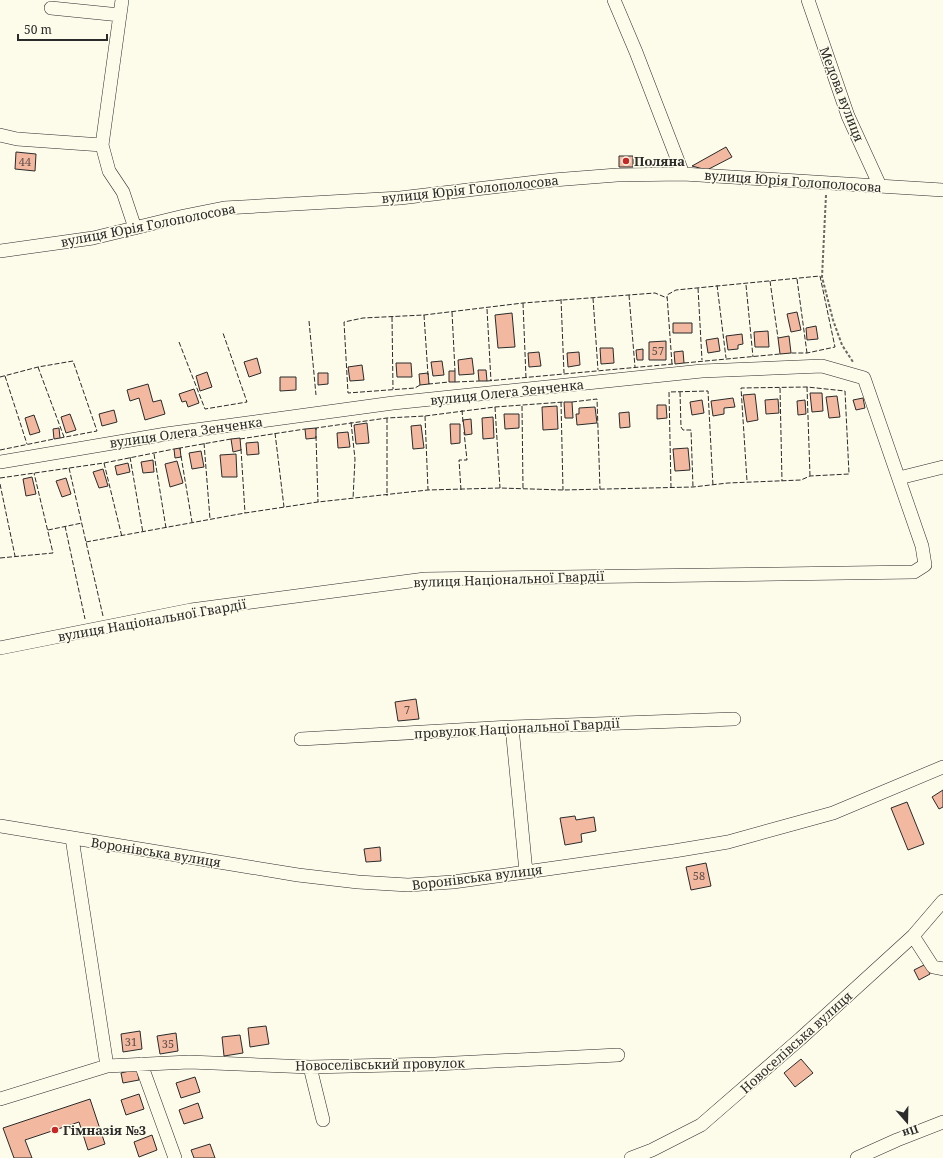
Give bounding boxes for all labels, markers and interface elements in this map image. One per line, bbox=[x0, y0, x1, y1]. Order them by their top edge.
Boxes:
scale bar bbox=[18, 16, 107, 42]
text: 50 m bbox=[24, 21, 52, 38]
street label: Медова вулиця bbox=[816, 44, 868, 144]
place label: Поляна bbox=[634, 152, 685, 170]
house number: 44 bbox=[19, 154, 31, 169]
marker: Поляна bbox=[621, 156, 631, 166]
street label: вулиця Юрія Голополосова bbox=[704, 166, 882, 196]
street label: вулиця Юрія Голополосова bbox=[381, 171, 559, 207]
street label: вулиця Юрія Голополосова bbox=[59, 199, 237, 251]
house number: 57 bbox=[652, 343, 664, 358]
street label: вулиця Олега Зенченка bbox=[429, 375, 585, 409]
street label: вулиця Олега Зенченка bbox=[108, 412, 264, 452]
street label: вулиця Національної Гвардії bbox=[413, 567, 605, 591]
street label: вулиця Національної Гвардії bbox=[56, 594, 248, 645]
house number: 7 bbox=[404, 702, 410, 717]
street label: провулок Національної Гвардії bbox=[414, 714, 621, 742]
street label: Воронівська вулиця bbox=[90, 833, 222, 871]
street label: Воронівська вулиця bbox=[411, 860, 543, 894]
house number: 58 bbox=[693, 868, 705, 883]
street label: Новоселівська вулиця bbox=[736, 987, 856, 1097]
house number: 31 bbox=[125, 1034, 137, 1049]
house number: 35 bbox=[162, 1036, 174, 1051]
street label: Новоселівський провулок bbox=[295, 1054, 465, 1074]
north arrow bbox=[887, 1102, 927, 1142]
place label: Гімназія №3 bbox=[63, 1121, 146, 1139]
text: Пн bbox=[900, 1122, 921, 1142]
marker: Гімназія №3 bbox=[50, 1125, 60, 1135]

